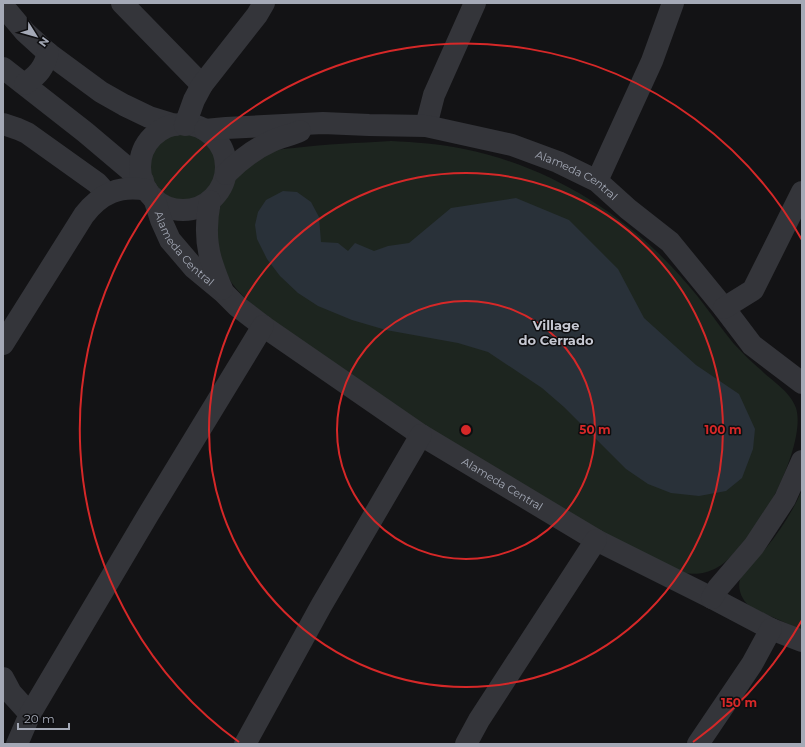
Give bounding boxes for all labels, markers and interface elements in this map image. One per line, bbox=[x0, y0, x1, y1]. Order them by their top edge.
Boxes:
north arrow bbox=[16, 16, 56, 56]
text: N bbox=[36, 34, 52, 50]
street label: Alameda Central bbox=[534, 147, 620, 203]
street label: Alameda Central bbox=[152, 209, 217, 289]
district label: Village do Cerrado bbox=[519, 317, 594, 348]
text: 50 m bbox=[579, 422, 611, 437]
text: 100 m bbox=[705, 422, 741, 437]
centre of rings bbox=[459, 423, 473, 437]
street label: Alameda Central bbox=[459, 454, 545, 514]
text: 150 m bbox=[721, 695, 757, 710]
scale bar bbox=[18, 705, 69, 731]
text: 20 m bbox=[24, 711, 55, 726]

